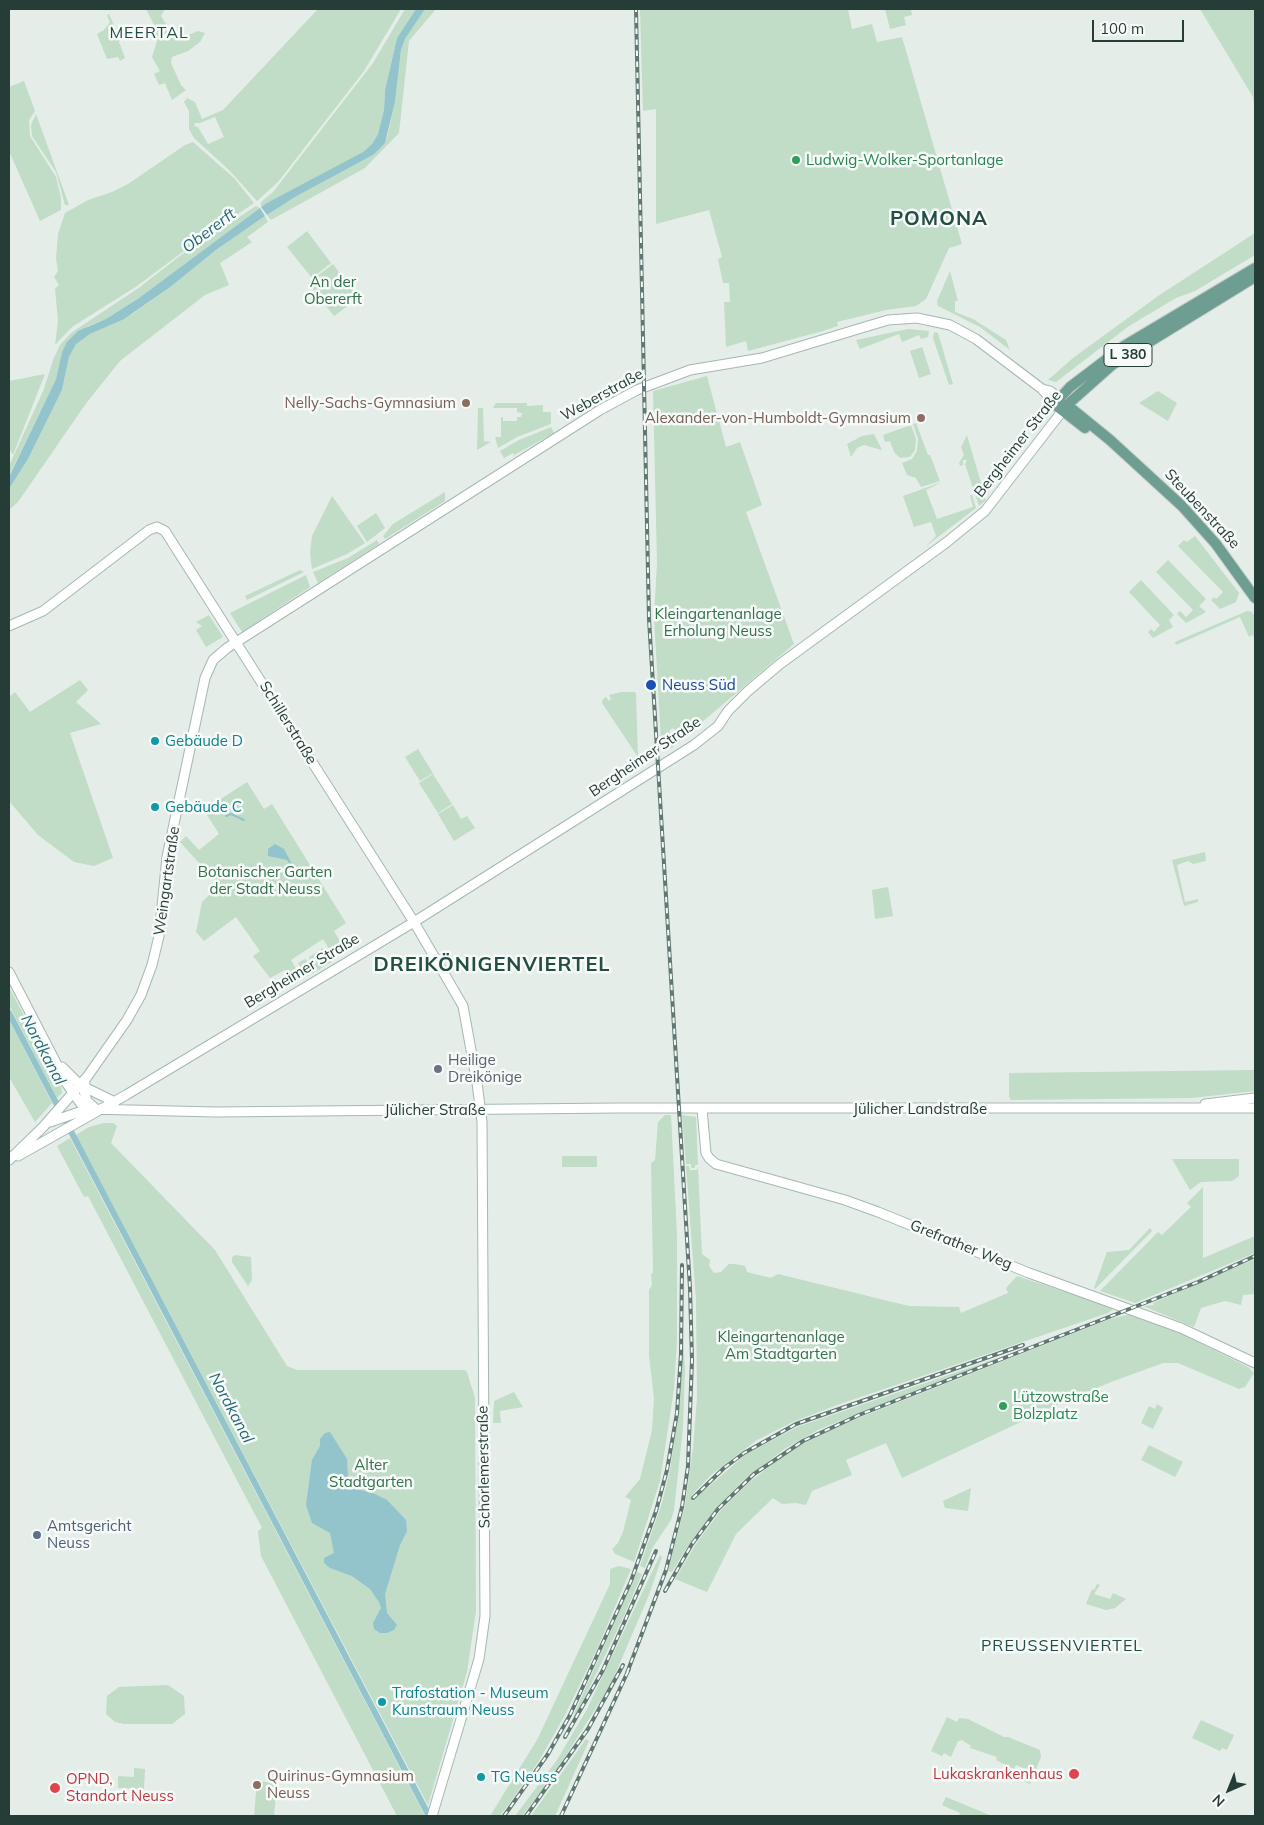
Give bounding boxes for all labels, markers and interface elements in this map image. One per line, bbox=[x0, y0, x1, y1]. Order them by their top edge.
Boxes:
scale bar bbox=[1094, 10, 1186, 42]
text: 100 m bbox=[1100, 19, 1144, 38]
district label: MEERTAL bbox=[109, 23, 189, 43]
place label: Ludwig-Wolker-Sportanlage bbox=[806, 151, 1003, 169]
marker: Ludwig-Wolker-Sportanlage bbox=[790, 154, 802, 166]
water label: Obererft bbox=[178, 205, 240, 257]
district label: POMONA bbox=[889, 207, 989, 231]
park label: An der Obererft bbox=[304, 273, 362, 308]
road number: L 380 bbox=[1104, 344, 1152, 366]
street label: Weberstraße bbox=[558, 365, 646, 425]
street label: Bergheimer Straße bbox=[971, 387, 1065, 501]
place label: Nelly-Sachs-Gymnasium bbox=[285, 394, 456, 412]
marker: Nelly-Sachs-Gymnasium bbox=[460, 397, 472, 409]
place label: Alexander-von-Humboldt-Gymnasium bbox=[645, 409, 911, 427]
marker: Alexander-von-Humboldt-Gymnasium bbox=[915, 412, 927, 424]
street label: Steubenstraße bbox=[1161, 466, 1243, 552]
park label: Kleingartenanlage Erholung Neuss bbox=[654, 605, 782, 640]
place label: Neuss Süd bbox=[662, 676, 736, 694]
street label: Schillerstraße bbox=[255, 678, 321, 768]
marker: Neuss Süd bbox=[644, 678, 658, 692]
street label: Bergheimer Straße bbox=[586, 713, 704, 801]
place label: Gebäude D bbox=[165, 732, 243, 750]
marker: Gebäude D bbox=[149, 735, 161, 747]
place label: Gebäude C bbox=[165, 798, 242, 816]
marker: Gebäude C bbox=[149, 801, 161, 813]
street label: Weingartstraße bbox=[150, 825, 184, 937]
park label: Botanischer Garten der Stadt Neuss bbox=[198, 863, 332, 898]
street label: Bergheimer Straße bbox=[241, 930, 363, 1012]
district label: DREIKÖNIGENVIERTEL bbox=[371, 953, 613, 977]
water label: Nordkanal bbox=[16, 1012, 70, 1088]
place label: Heilige Dreikönige bbox=[448, 1051, 522, 1086]
marker: Heilige Dreikönige bbox=[432, 1063, 444, 1075]
street label: Jülicher Landstraße bbox=[853, 1100, 987, 1118]
street label: Jülicher Straße bbox=[384, 1101, 486, 1119]
street label: Grefrather Weg bbox=[907, 1216, 1015, 1274]
park label: Kleingartenanlage Am Stadtgarten bbox=[717, 1328, 845, 1363]
water label: Nordkanal bbox=[204, 1370, 258, 1446]
place label: Lützowstraße Bolzplatz bbox=[1013, 1388, 1109, 1423]
marker: Lützowstraße Bolzplatz bbox=[997, 1400, 1009, 1412]
street label: Schorlemerstraße bbox=[474, 1406, 494, 1528]
park label: Alter Stadtgarten bbox=[329, 1456, 413, 1491]
place label: Amtsgericht Neuss bbox=[47, 1517, 132, 1552]
marker: Amtsgericht Neuss bbox=[31, 1529, 43, 1541]
district label: PREUSSENVIERTEL bbox=[979, 1636, 1145, 1656]
place label: Trafostation - Museum Kunstraum Neuss bbox=[392, 1684, 549, 1719]
marker: Trafostation - Museum Kunstraum Neuss bbox=[376, 1696, 388, 1708]
place label: Lukaskrankenhaus bbox=[933, 1765, 1063, 1783]
north arrow bbox=[1204, 1765, 1254, 1815]
place label: Quirinus-Gymnasium Neuss bbox=[267, 1767, 414, 1802]
marker: Lukaskrankenhaus bbox=[1067, 1767, 1081, 1781]
place label: TG Neuss bbox=[491, 1768, 557, 1786]
place label: OPND, Standort Neuss bbox=[66, 1770, 174, 1805]
marker: TG Neuss bbox=[475, 1771, 487, 1783]
marker: Quirinus-Gymnasium Neuss bbox=[251, 1779, 263, 1791]
marker: OPND, Standort Neuss bbox=[48, 1781, 62, 1795]
text: N bbox=[1209, 1791, 1229, 1811]

